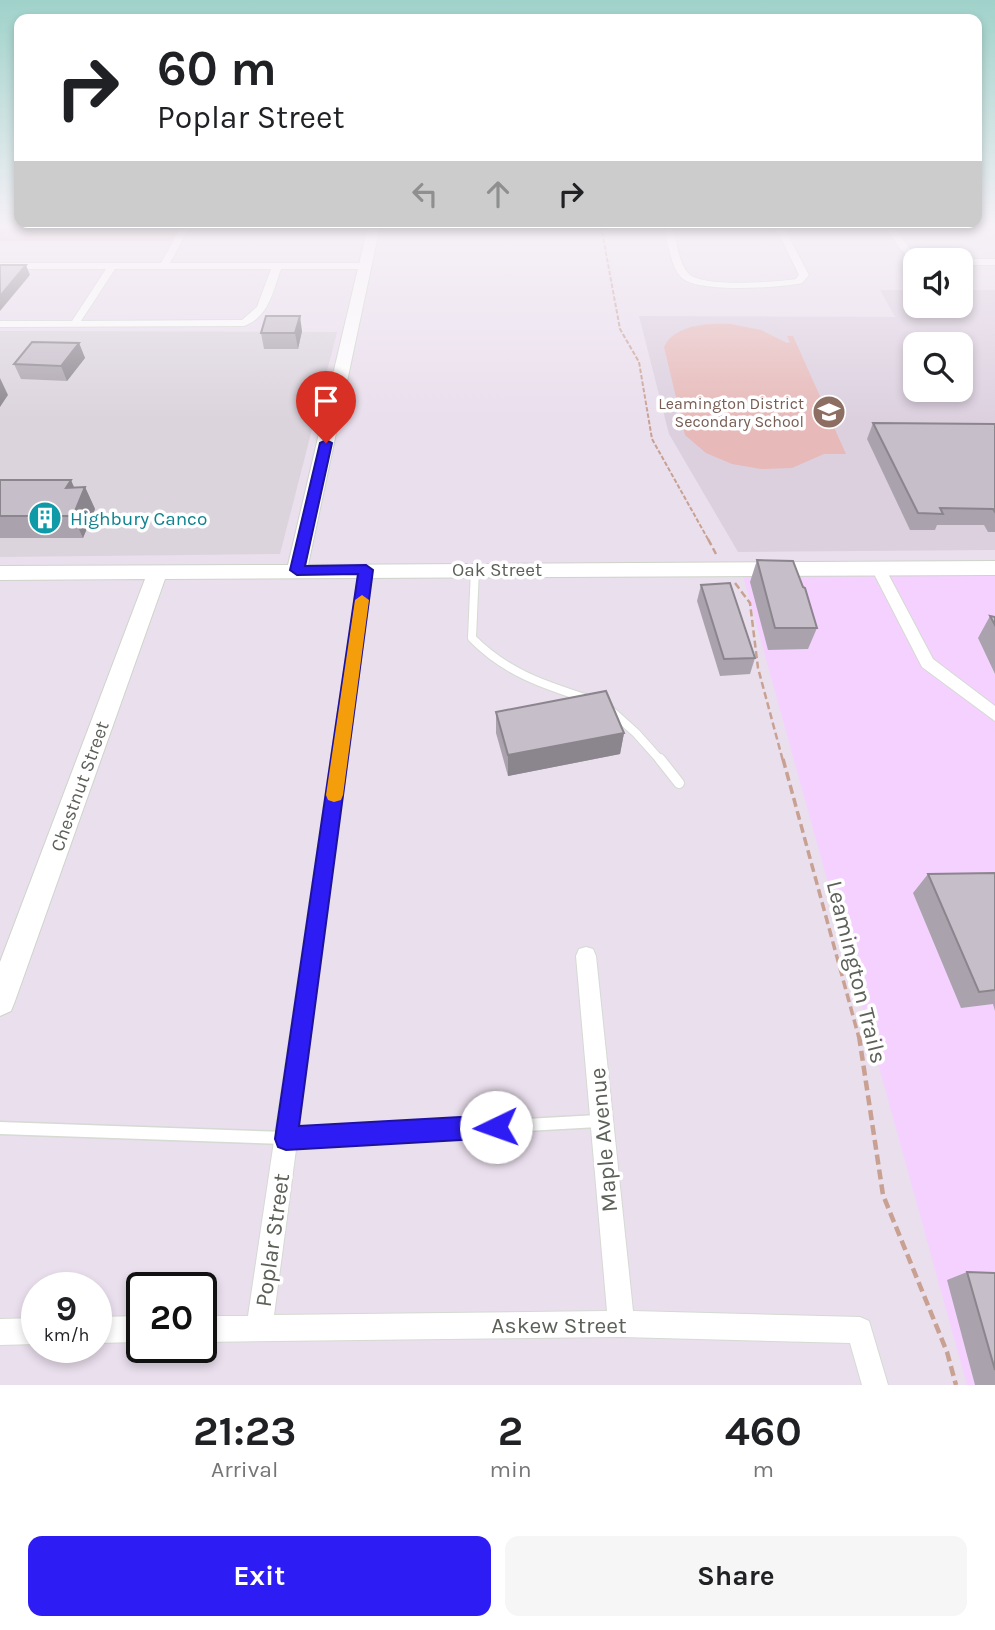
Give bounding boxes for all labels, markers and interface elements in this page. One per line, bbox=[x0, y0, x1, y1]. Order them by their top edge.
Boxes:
text: 60 m bbox=[157, 40, 277, 97]
icon: right bbox=[42, 42, 133, 133]
text: Poplar Street bbox=[157, 99, 345, 136]
icon: left bbox=[406, 175, 444, 213]
icon: ahead bbox=[479, 175, 517, 213]
icon: right bbox=[552, 175, 590, 213]
map controls bbox=[903, 248, 973, 402]
button: sound bbox=[903, 248, 973, 318]
button: search bbox=[903, 332, 973, 402]
pin bbox=[296, 371, 356, 443]
icon: arrive bbox=[307, 382, 345, 420]
school or university icon: Leamington District Secondary School bbox=[810, 393, 848, 431]
place label: Leamington District Secondary School bbox=[658, 394, 804, 431]
building icon: Highbury Canco bbox=[26, 499, 64, 537]
place label: Highbury Canco bbox=[70, 508, 207, 530]
street label: Oak Street bbox=[452, 559, 542, 581]
street label: Chestnut Street bbox=[46, 718, 114, 854]
street label: Leamington Trails bbox=[821, 878, 892, 1066]
street label: Maple Avenue bbox=[584, 1067, 623, 1213]
position arrow bbox=[459, 1090, 533, 1164]
street label: Poplar Street bbox=[250, 1171, 295, 1309]
speed limit sign: 20 bbox=[126, 1272, 217, 1363]
text: 9 bbox=[56, 1288, 77, 1329]
street label: Askew Street bbox=[491, 1312, 627, 1339]
text: km/h bbox=[44, 1324, 89, 1346]
text: 21:23 bbox=[193, 1406, 296, 1456]
text: 2 bbox=[498, 1406, 523, 1456]
text: 460 bbox=[725, 1406, 802, 1456]
text: Arrival bbox=[211, 1456, 278, 1483]
text: min bbox=[489, 1456, 532, 1483]
text: m bbox=[753, 1456, 774, 1483]
button: Exit bbox=[28, 1536, 491, 1616]
button: Share bbox=[505, 1536, 967, 1616]

